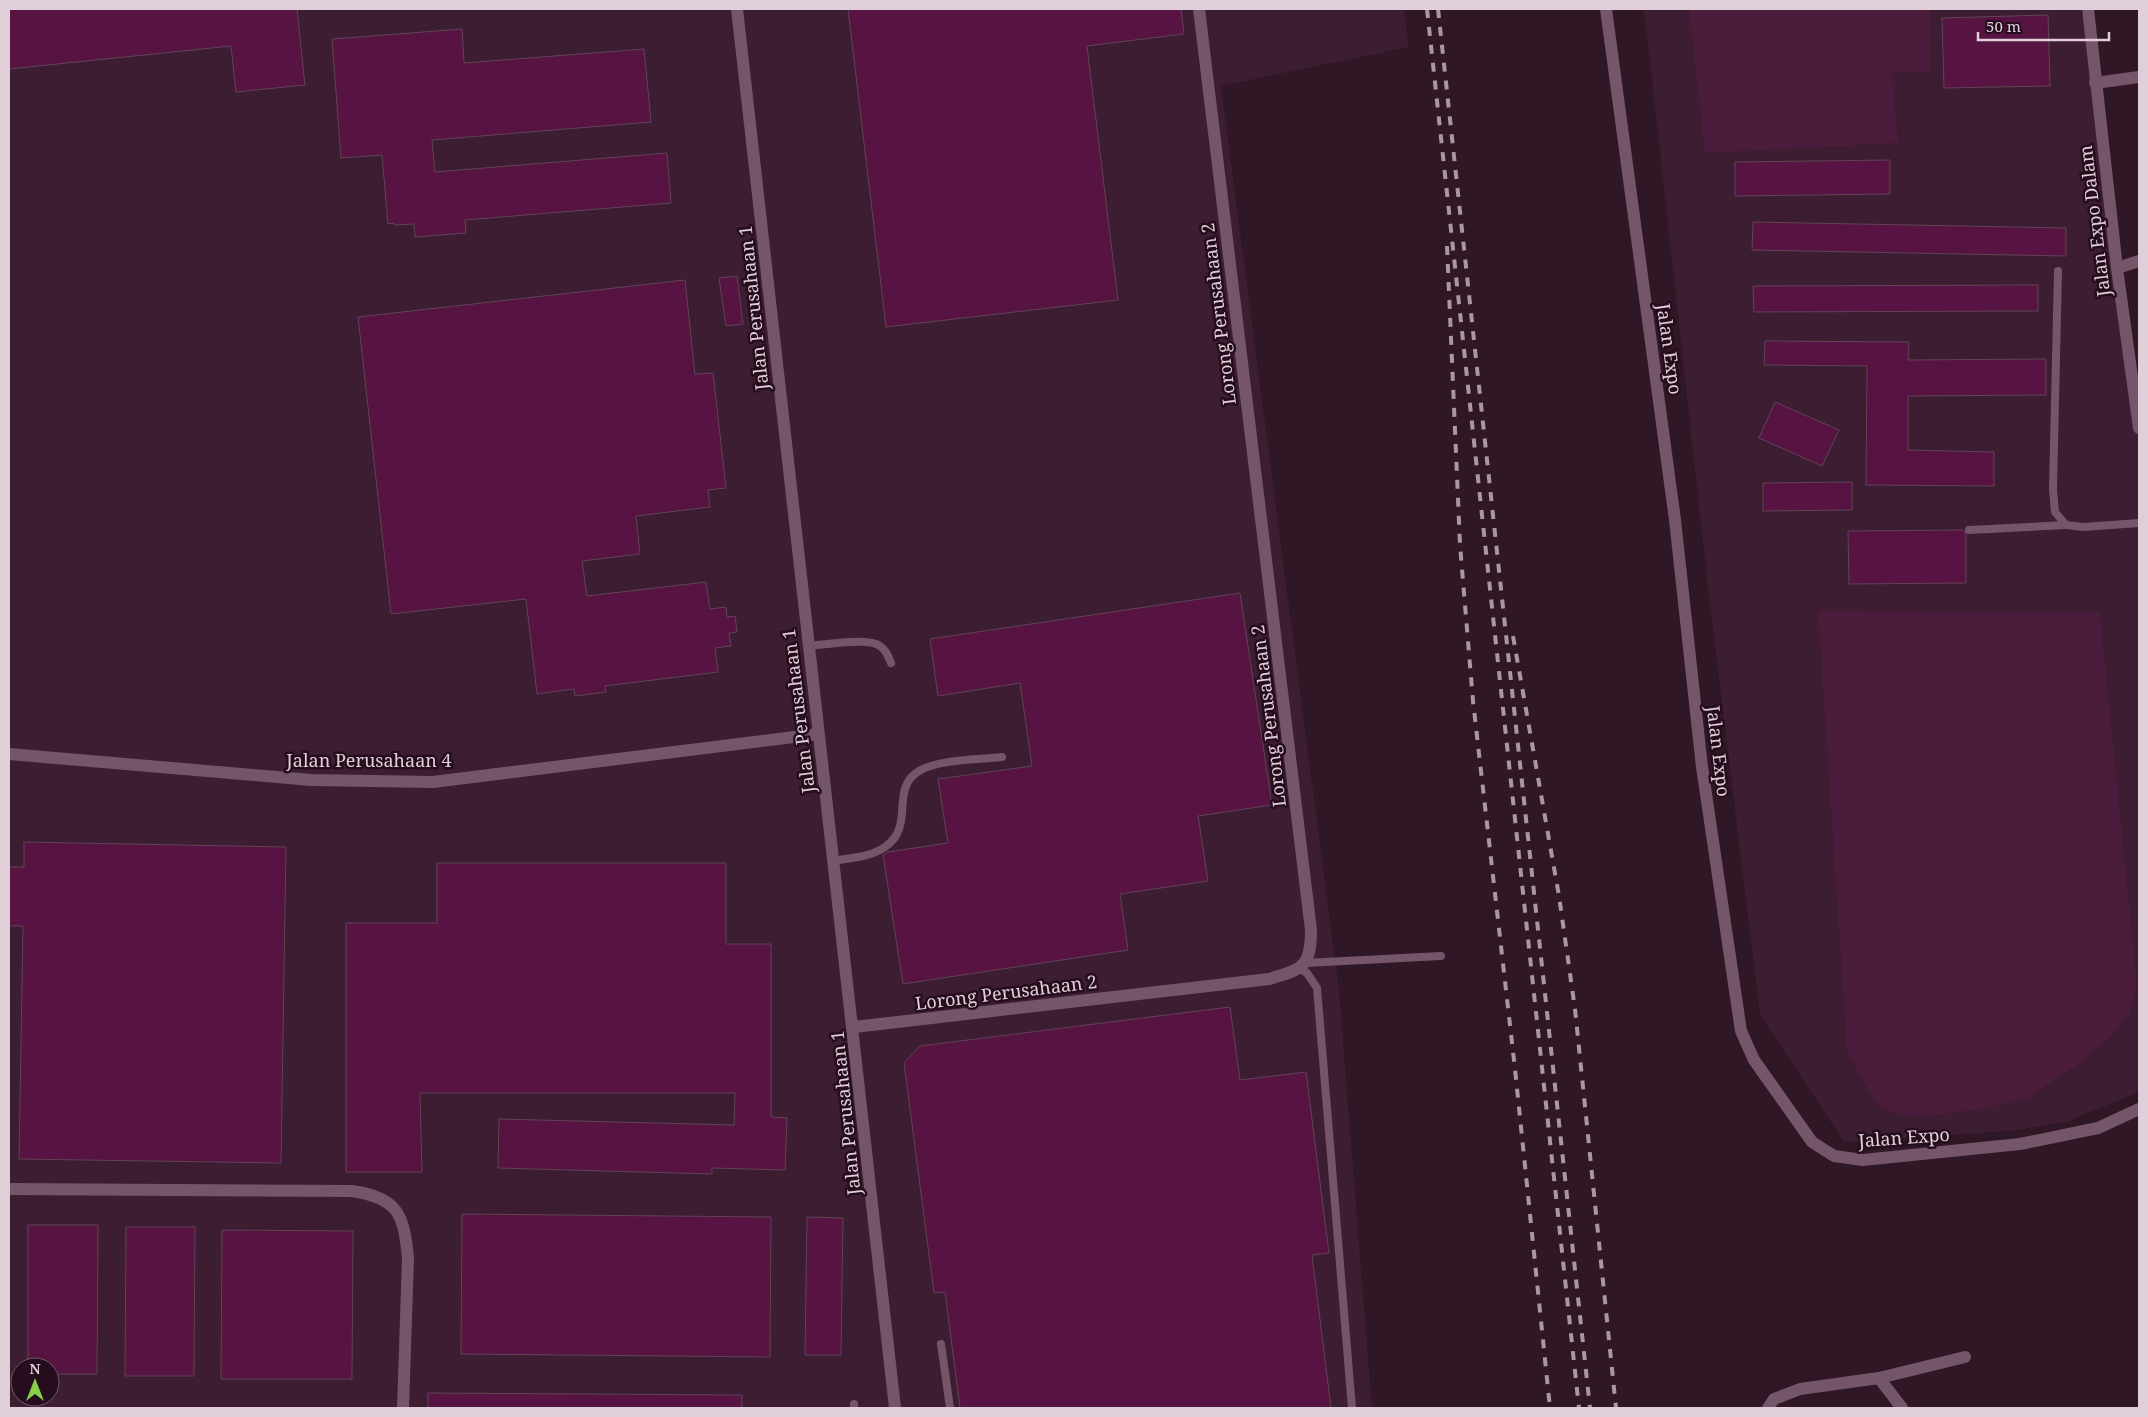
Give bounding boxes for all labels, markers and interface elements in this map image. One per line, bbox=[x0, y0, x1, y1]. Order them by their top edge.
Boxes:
scale bar bbox=[1978, 10, 2109, 42]
text: 50 m bbox=[1986, 16, 2021, 36]
street label: Jalan Expo Dalam bbox=[2073, 144, 2115, 299]
street label: Lorong Perusahaan 2 bbox=[1195, 222, 1241, 406]
street label: Jalan Perusahaan 1 bbox=[732, 225, 774, 392]
street label: Jalan Expo bbox=[1652, 301, 1688, 396]
street label: Lorong Perusahaan 2 bbox=[1245, 624, 1291, 808]
street label: Jalan Perusahaan 1 bbox=[776, 628, 820, 795]
street label: Jalan Expo bbox=[1701, 703, 1736, 798]
street label: Jalan Perusahaan 4 bbox=[285, 748, 452, 772]
street label: Lorong Perusahaan 2 bbox=[914, 969, 1098, 1015]
street label: Jalan Perusahaan 1 bbox=[824, 1030, 866, 1197]
street label: Jalan Expo bbox=[1856, 1122, 1951, 1152]
north arrow bbox=[10, 1357, 60, 1407]
text: N bbox=[29, 1359, 41, 1378]

